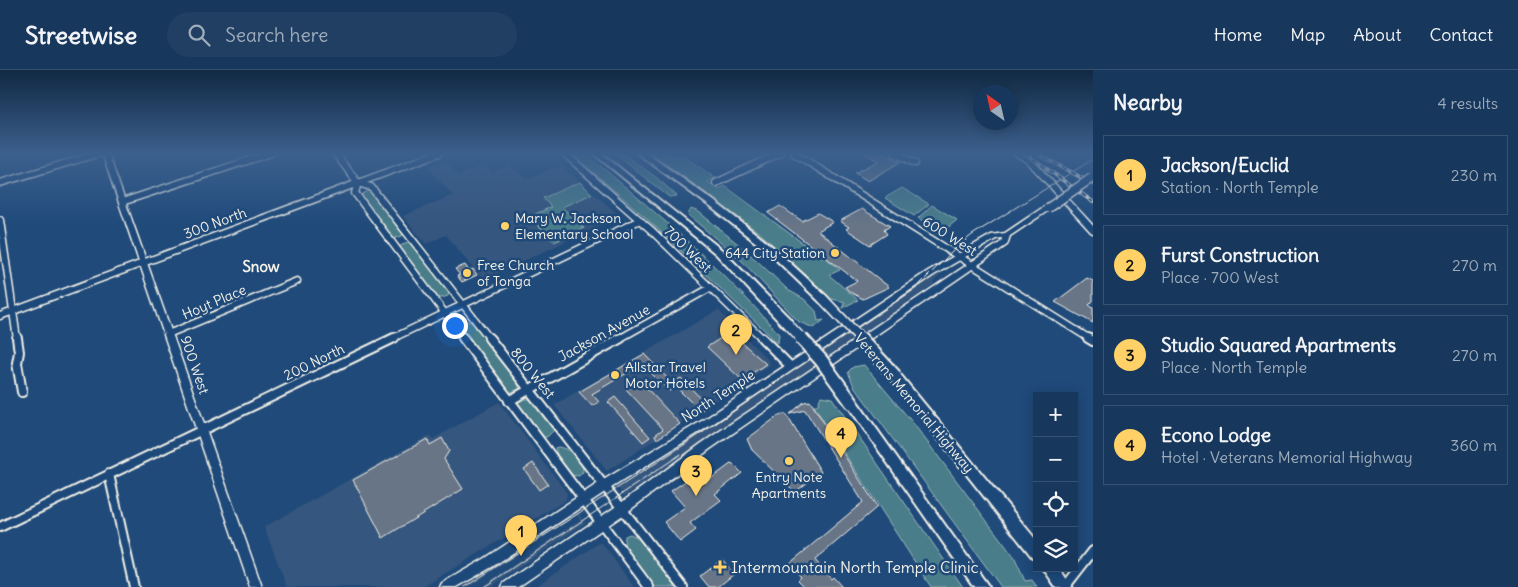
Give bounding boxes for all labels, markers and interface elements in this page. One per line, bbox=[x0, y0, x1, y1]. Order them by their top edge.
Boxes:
search box bbox=[167, 12, 517, 57]
text: Streetwise bbox=[25, 20, 137, 50]
icon: search bbox=[185, 21, 213, 49]
text: Search here bbox=[225, 23, 328, 47]
text: Home bbox=[1214, 23, 1262, 46]
text: Map bbox=[1290, 23, 1325, 46]
text: About bbox=[1353, 23, 1401, 46]
text: Contact bbox=[1429, 23, 1493, 46]
north arrow bbox=[973, 85, 1018, 130]
text: Nearby bbox=[1113, 89, 1183, 116]
text: 4 results bbox=[1437, 93, 1498, 113]
text: Jackson/Euclid bbox=[1161, 153, 1289, 177]
text: 1 bbox=[1127, 165, 1133, 185]
text: 230 m bbox=[1451, 165, 1497, 185]
text: Station · North Temple bbox=[1161, 177, 1319, 197]
street label: 300 North bbox=[181, 203, 249, 243]
place label: Mary W. Jackson Elementary School bbox=[515, 209, 633, 243]
street label: 600 West bbox=[919, 212, 981, 260]
marker: Mary W. Jackson Elementary School bbox=[499, 220, 511, 232]
street label: 700 West bbox=[660, 222, 716, 276]
text: Furst Construction bbox=[1161, 243, 1319, 267]
place label: 644 City Station bbox=[725, 244, 825, 262]
marker: 644 City Station bbox=[829, 247, 841, 259]
text: 2 bbox=[1126, 255, 1134, 275]
text: 270 m bbox=[1452, 255, 1497, 275]
place label: Free Church of Tonga bbox=[477, 256, 554, 290]
district label: Snow bbox=[242, 257, 280, 276]
marker: Free Church of Tonga bbox=[461, 267, 473, 279]
text: Place · 700 West bbox=[1161, 267, 1279, 287]
street label: Hoyt Place bbox=[179, 280, 249, 324]
street label: Jackson Avenue bbox=[555, 300, 653, 366]
your location bbox=[442, 313, 468, 339]
pin: 2 bbox=[720, 314, 752, 355]
street label: Veterans Memorial Highway bbox=[850, 329, 978, 477]
street label: 900 West bbox=[177, 333, 213, 397]
text: Studio Squared Apartments bbox=[1161, 333, 1396, 357]
street label: 200 North bbox=[281, 340, 347, 384]
street label: 800 West bbox=[507, 344, 559, 402]
text: 3 bbox=[1125, 345, 1135, 365]
text: 270 m bbox=[1452, 345, 1497, 365]
text: Place · North Temple bbox=[1161, 357, 1307, 377]
place label: Allstar Travel Motor Hotels bbox=[625, 358, 706, 392]
street label: North Temple bbox=[678, 366, 758, 426]
marker: Allstar Travel Motor Hotels bbox=[609, 369, 621, 381]
map controls bbox=[1033, 392, 1078, 572]
button: + bbox=[1033, 392, 1078, 437]
pin: 4 bbox=[825, 417, 857, 458]
text: Econo Lodge bbox=[1161, 423, 1271, 447]
text: 4 bbox=[1125, 435, 1135, 455]
text: 360 m bbox=[1450, 435, 1497, 455]
button: − bbox=[1033, 437, 1078, 482]
text: Hotel · Veterans Memorial Highway bbox=[1161, 447, 1413, 467]
pin: 3 bbox=[680, 455, 712, 496]
marker: Entry Note Apartments bbox=[783, 455, 795, 467]
place label: Entry Note Apartments bbox=[752, 468, 826, 502]
button: locate bbox=[1033, 482, 1078, 527]
pin: 1 bbox=[505, 515, 537, 556]
button: layers bbox=[1033, 527, 1078, 572]
place label: Intermountain North Temple Clinic bbox=[731, 557, 979, 577]
marker: Intermountain North Temple Clinic bbox=[713, 560, 727, 574]

